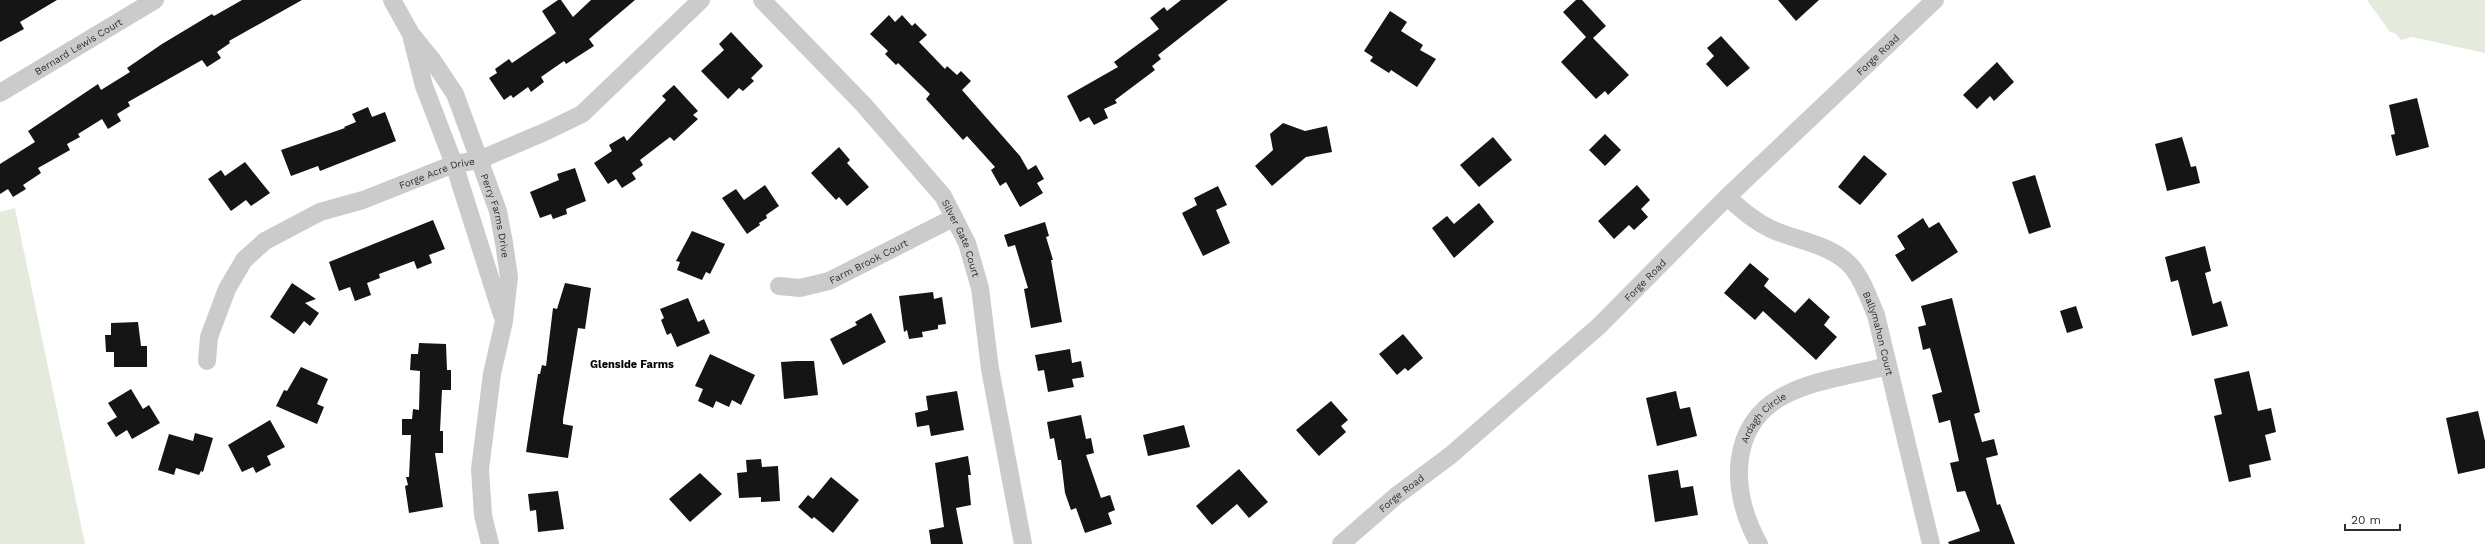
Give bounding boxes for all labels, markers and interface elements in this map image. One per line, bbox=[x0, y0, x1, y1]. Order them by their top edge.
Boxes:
street label: Bernard Lewis Court bbox=[33, 16, 125, 77]
street label: Forge Road bbox=[1854, 32, 1901, 77]
street label: Forge Acre Drive bbox=[397, 156, 476, 191]
street label: Perry Farms Drive bbox=[479, 172, 511, 259]
street label: Silver Gate Court bbox=[940, 198, 982, 279]
street label: Farm Brook Court bbox=[827, 237, 910, 286]
street label: Forge Road bbox=[1622, 257, 1668, 303]
street label: Ballymahon Court bbox=[1861, 290, 1895, 377]
district label: Glenside Farms bbox=[590, 358, 674, 371]
street label: Ardagh Circle bbox=[1739, 390, 1788, 445]
street label: Forge Road bbox=[1377, 472, 1426, 514]
scale bar bbox=[2345, 506, 2400, 532]
text: 20 m bbox=[2351, 513, 2381, 527]

